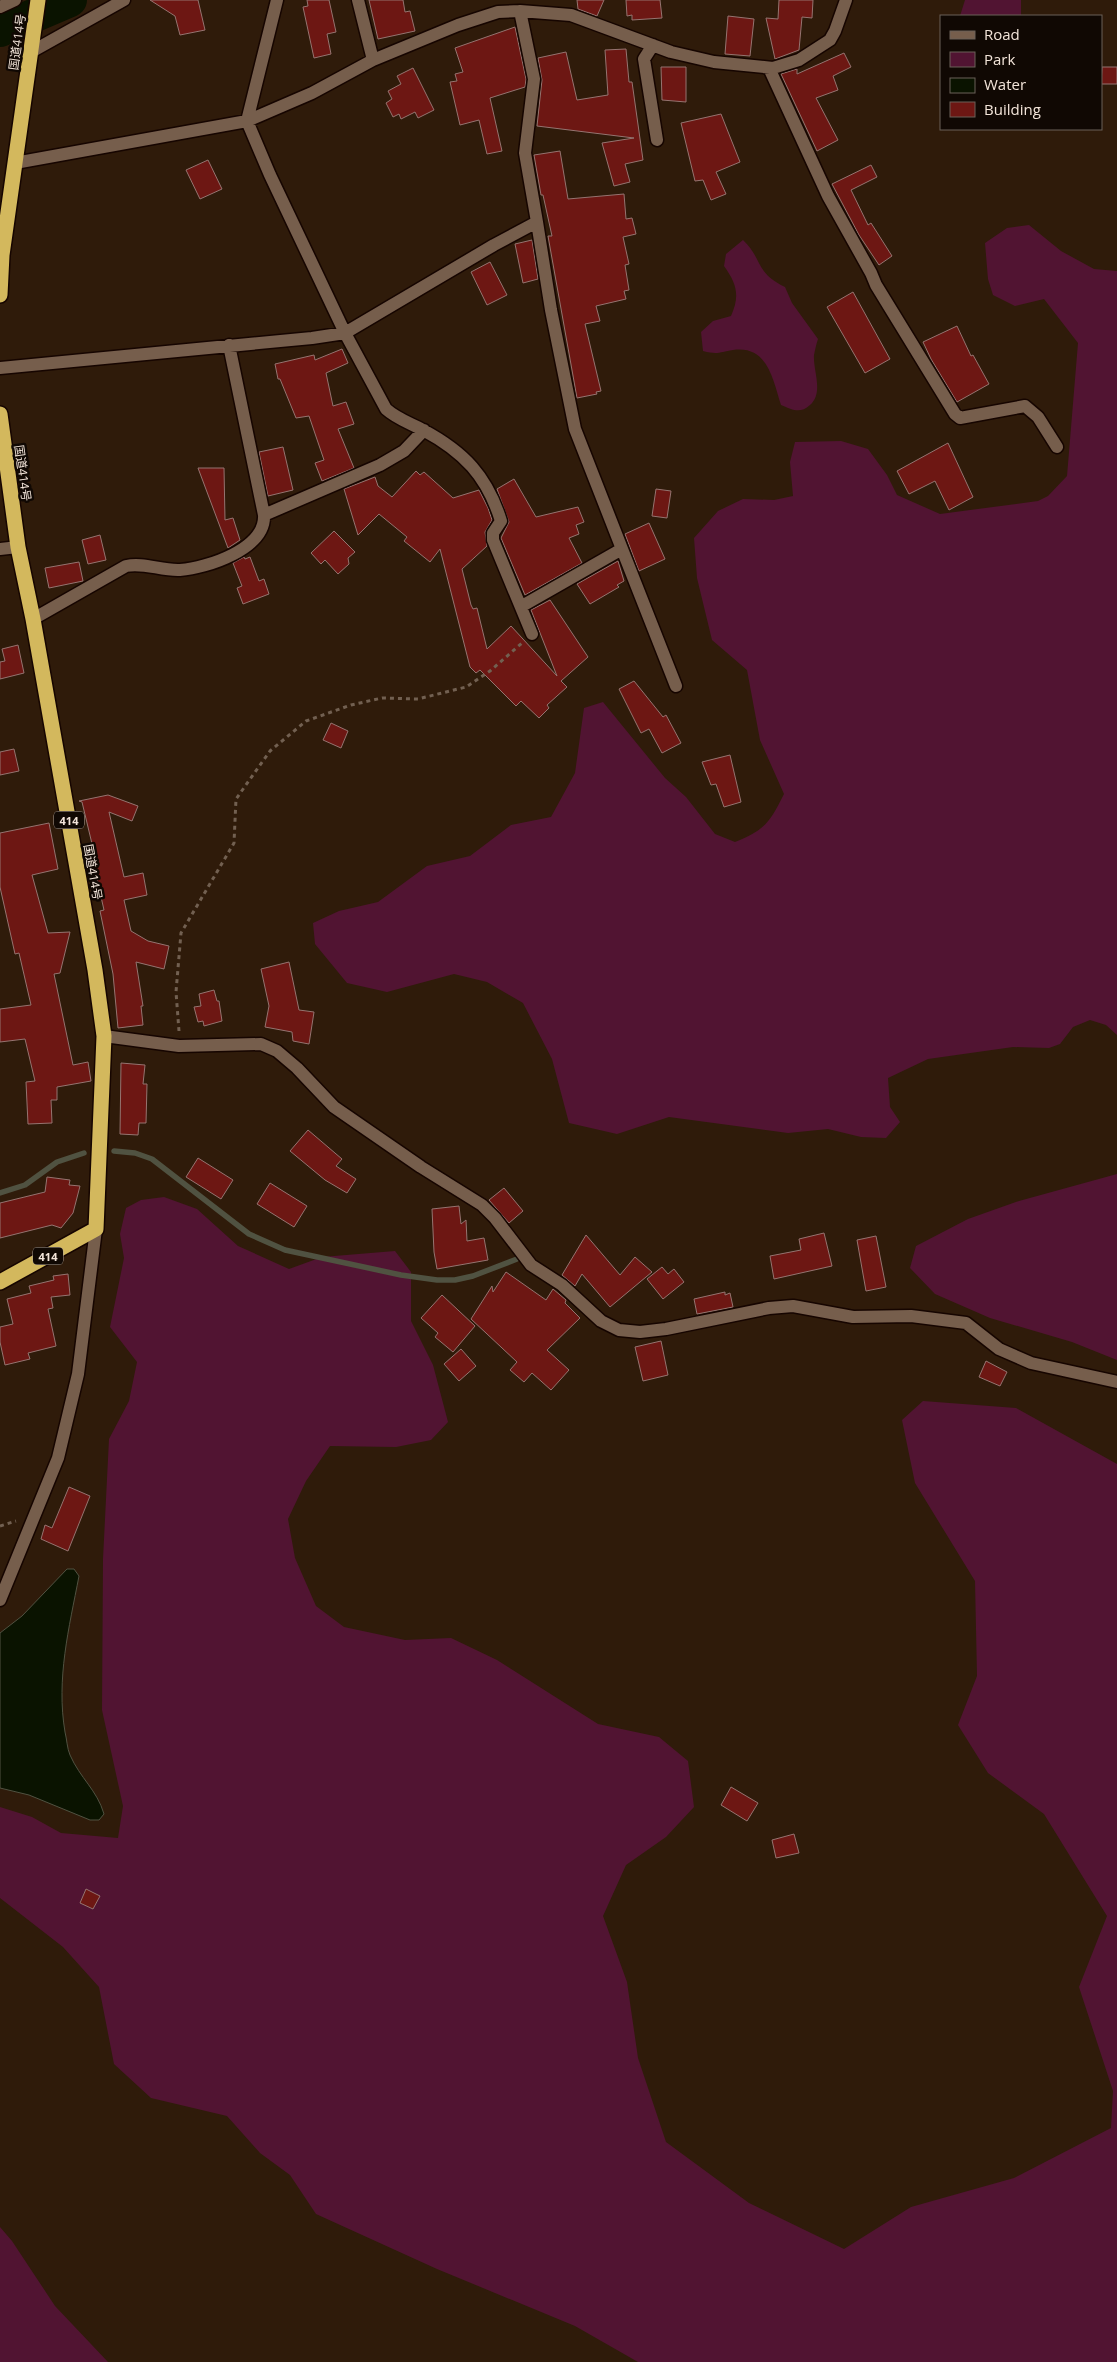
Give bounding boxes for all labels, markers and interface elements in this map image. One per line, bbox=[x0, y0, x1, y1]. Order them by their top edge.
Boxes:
street label: 国道414号 bbox=[5, 13, 29, 71]
legend bbox=[940, 15, 1102, 130]
text: Road bbox=[984, 24, 1020, 44]
text: Park bbox=[984, 49, 1015, 69]
text: Water bbox=[984, 74, 1026, 94]
text: Building bbox=[984, 99, 1041, 119]
street label: 国道414号 bbox=[11, 444, 35, 502]
road number: 414 bbox=[54, 812, 84, 828]
street label: 国道414号 bbox=[80, 843, 106, 901]
road number: 414 bbox=[33, 1248, 63, 1264]

